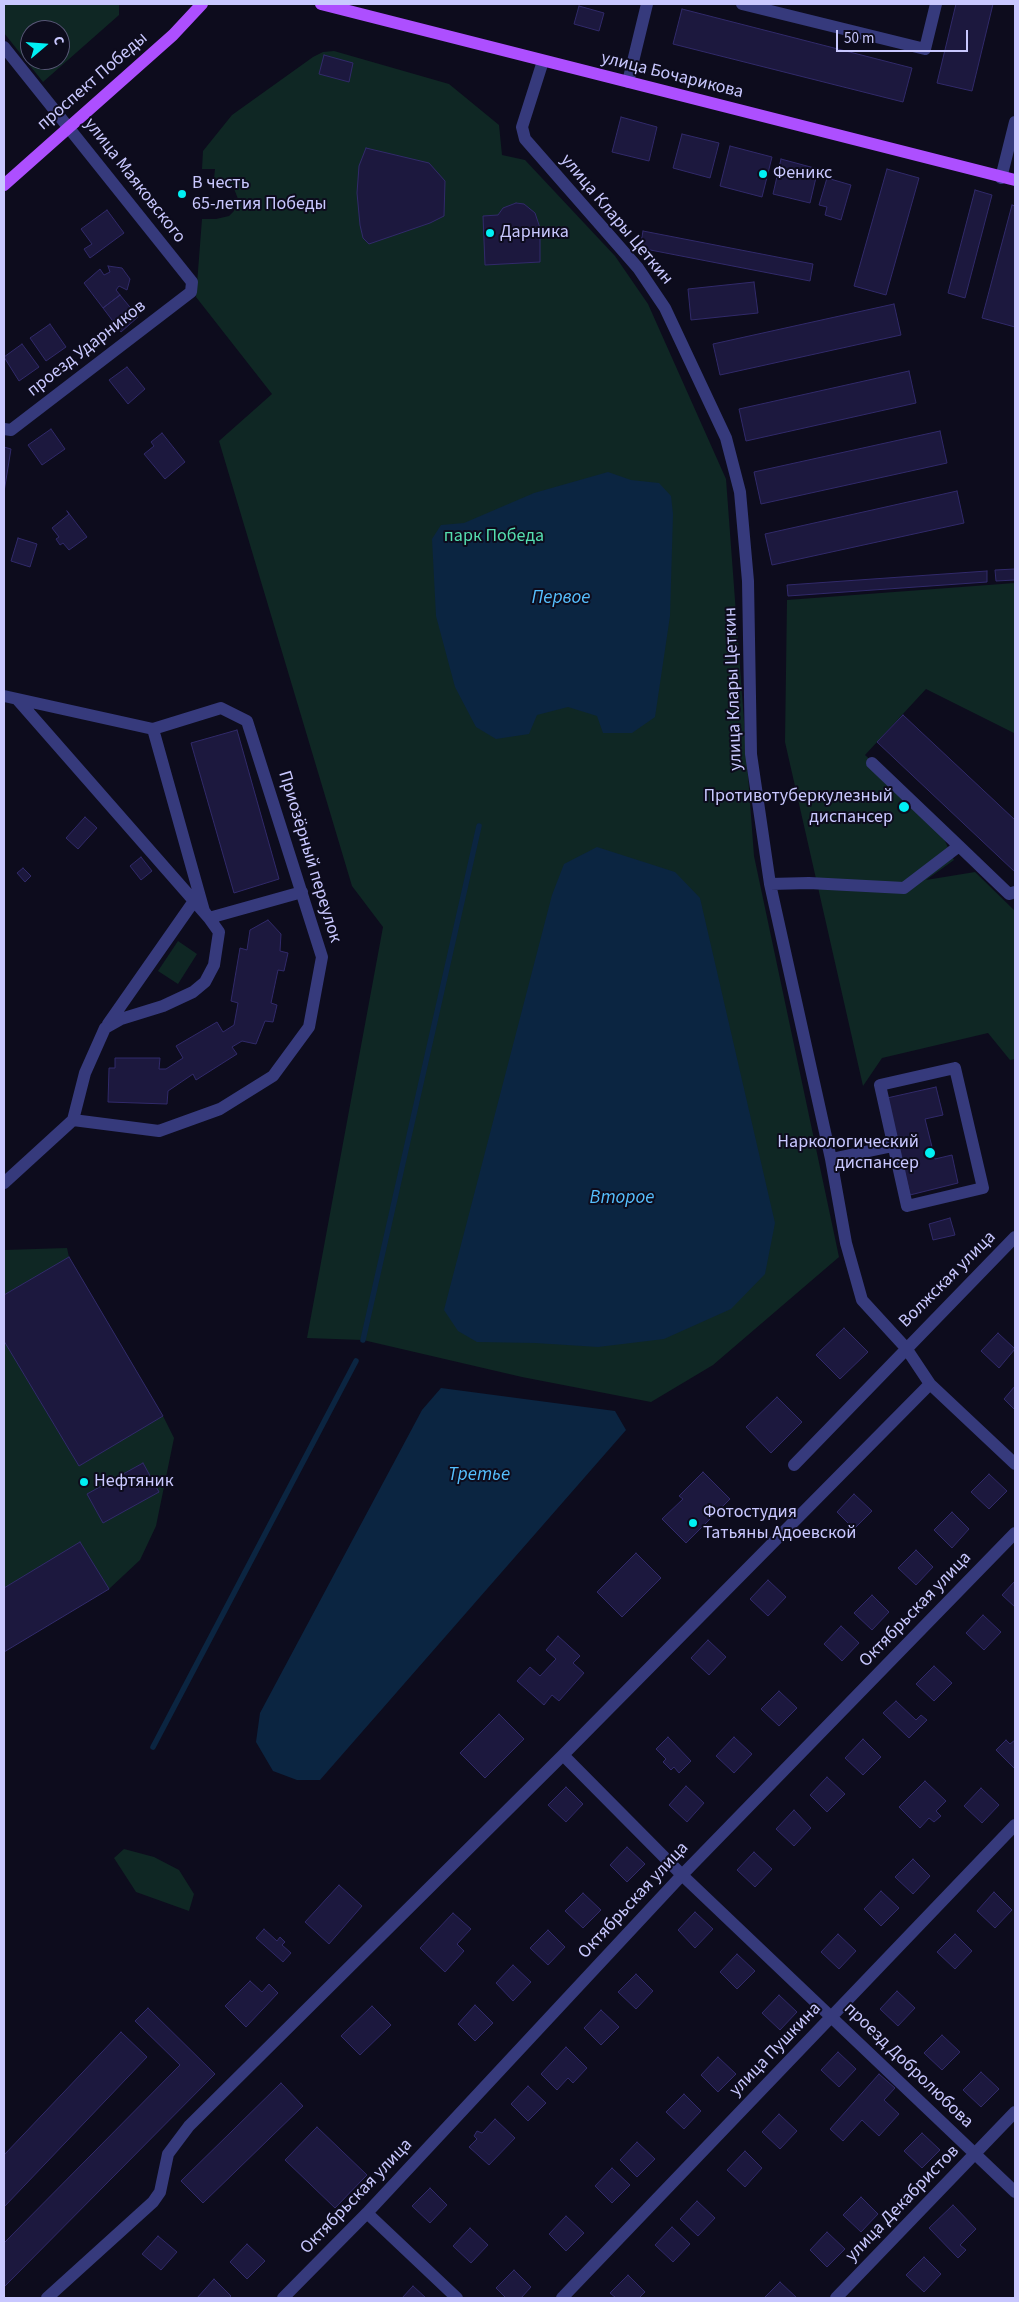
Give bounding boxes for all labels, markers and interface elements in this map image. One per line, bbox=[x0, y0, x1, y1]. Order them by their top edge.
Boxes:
north arrow bbox=[20, 20, 70, 70]
scale bar bbox=[839, 20, 972, 52]
street label: проспект Победы bbox=[33, 28, 153, 136]
text: 50 m bbox=[844, 28, 874, 49]
text: С bbox=[48, 34, 69, 48]
street label: улица Бочарикова bbox=[599, 48, 745, 104]
street label: улица Маяковского bbox=[78, 114, 190, 248]
street label: улица Клары Цеткин bbox=[555, 150, 677, 290]
place label: Феникс bbox=[773, 163, 832, 185]
marker: Феникс bbox=[757, 168, 769, 180]
place label: В честь 65-летия Победы bbox=[192, 173, 327, 215]
marker: В честь 65-летия Победы bbox=[176, 188, 188, 200]
place label: Дарника bbox=[500, 222, 569, 244]
marker: Дарника bbox=[484, 227, 496, 239]
street label: проезд Ударников bbox=[23, 296, 151, 402]
park label: парк Победa bbox=[444, 526, 544, 548]
water label: Первое bbox=[532, 588, 590, 610]
street label: улица Клары Цеткин bbox=[720, 607, 748, 771]
street label: Приозёрный переулок bbox=[273, 768, 345, 946]
place label: Противотуберкулезный диспансер bbox=[703, 786, 893, 829]
marker: Противотуберкулезный диспансер bbox=[897, 800, 911, 814]
place label: Наркологический диспансер bbox=[777, 1132, 919, 1174]
marker: Наркологический диспансер bbox=[923, 1146, 937, 1160]
water label: Второе bbox=[590, 1188, 654, 1210]
street label: Волжская улица bbox=[895, 1227, 1001, 1333]
water label: Третье bbox=[448, 1465, 510, 1487]
place label: Нефтяник bbox=[94, 1471, 174, 1493]
marker: Нефтяник bbox=[78, 1476, 90, 1488]
place label: Фотостудия Татьяны Адоевской bbox=[703, 1502, 857, 1545]
marker: Фотостудия Татьяны Адоевской bbox=[687, 1517, 699, 1529]
street label: Октябрьская улица bbox=[855, 1548, 977, 1672]
street label: Октябрьская улица bbox=[574, 1838, 694, 1964]
street label: улица Пушкина bbox=[726, 1998, 826, 2102]
street label: проезд Добролюбова bbox=[839, 1999, 977, 2133]
street label: Октябрьская улица bbox=[296, 2135, 418, 2259]
street label: улица Декабристов bbox=[842, 2141, 964, 2267]

